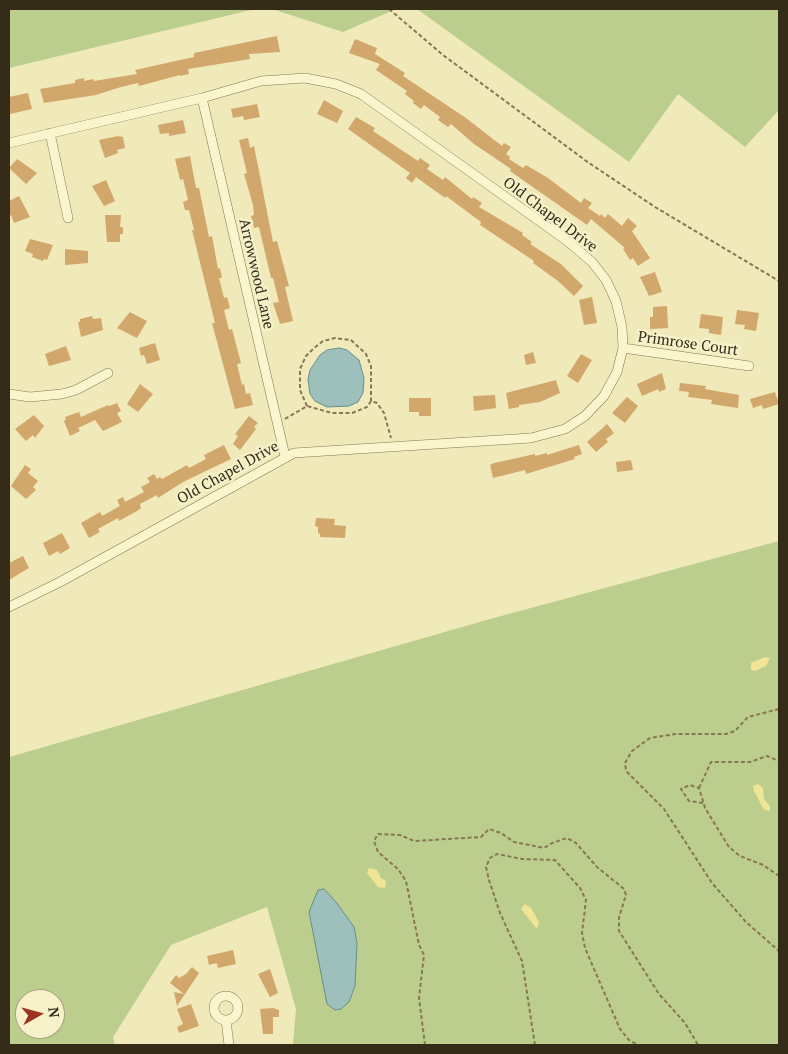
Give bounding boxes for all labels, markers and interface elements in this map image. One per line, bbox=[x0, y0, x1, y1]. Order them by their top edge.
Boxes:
street label: Old Chapel Drive bbox=[499, 174, 601, 256]
street label: Arrowwood Lane bbox=[235, 217, 277, 331]
street label: Primrose Court bbox=[637, 328, 739, 360]
street label: Old Chapel Drive bbox=[174, 438, 282, 508]
north arrow bbox=[15, 989, 65, 1039]
text: N bbox=[44, 1006, 64, 1019]

